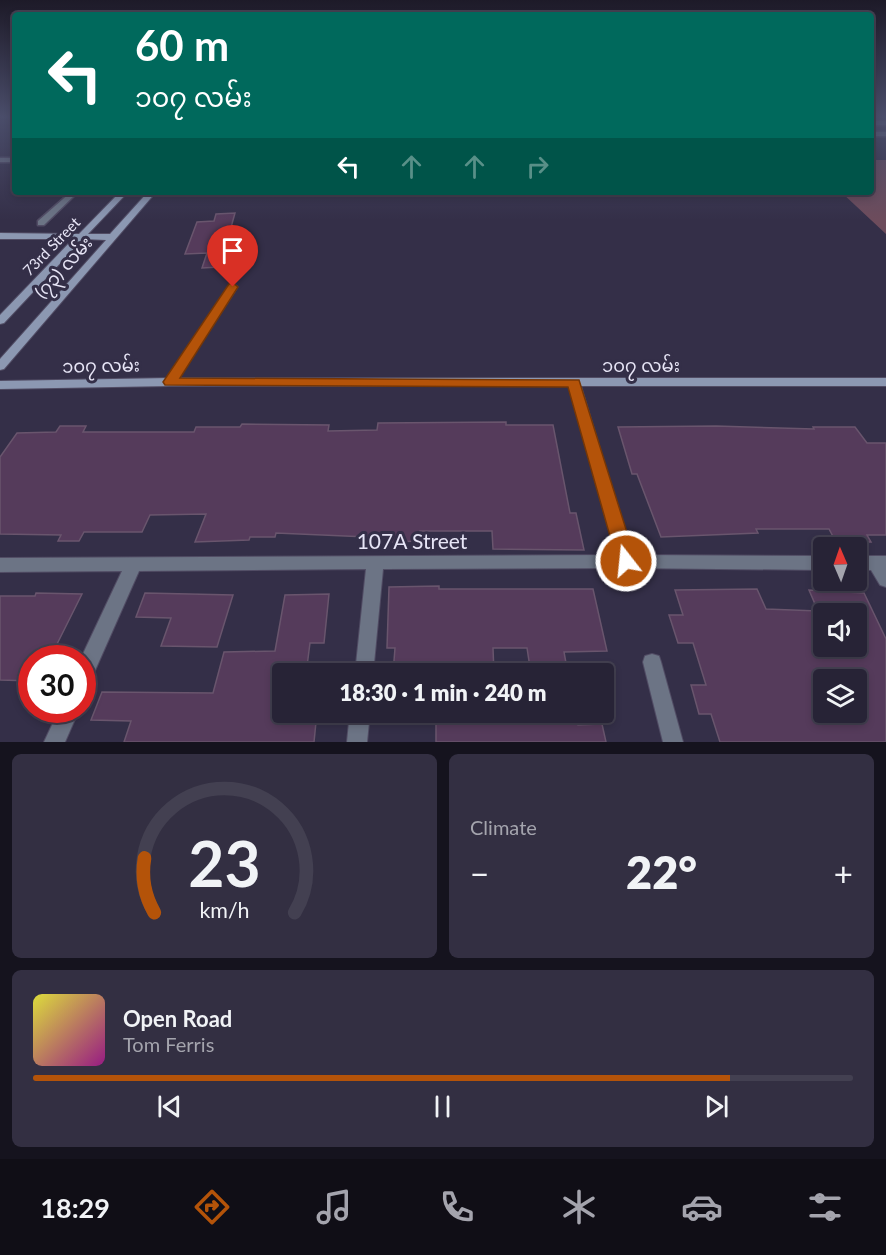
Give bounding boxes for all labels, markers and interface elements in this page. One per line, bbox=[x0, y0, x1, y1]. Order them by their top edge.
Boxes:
text: 60 m bbox=[135, 20, 229, 70]
icon: left bbox=[36, 36, 114, 114]
text: ၁၀၇ လမ်း bbox=[135, 80, 252, 113]
icon: left bbox=[332, 150, 365, 183]
icon: ahead bbox=[395, 150, 428, 183]
icon: ahead bbox=[458, 150, 491, 183]
icon: right bbox=[521, 150, 554, 183]
street label: 73rd Street bbox=[19, 213, 84, 279]
pin bbox=[207, 225, 258, 287]
street label: (၇၃) လမ်း bbox=[29, 231, 100, 306]
icon: arrive bbox=[216, 234, 249, 267]
street label: ၁၀၇ လမ်း bbox=[62, 352, 140, 382]
street label: ၁၀၇ လမ်း bbox=[602, 353, 680, 381]
street label: 107A Street bbox=[357, 528, 468, 553]
position arrow bbox=[594, 529, 658, 593]
north arrow bbox=[813, 537, 867, 591]
map controls bbox=[813, 537, 867, 723]
button: sound bbox=[813, 603, 867, 657]
speed limit sign: 30 bbox=[18, 645, 96, 723]
button: layers bbox=[813, 669, 867, 723]
text: 18:30 · 1 min · 240 m bbox=[340, 679, 546, 706]
text: Climate bbox=[470, 815, 537, 839]
text: 23 bbox=[188, 825, 261, 900]
text: 22° bbox=[626, 845, 697, 899]
text: − bbox=[470, 853, 489, 893]
text: + bbox=[834, 853, 853, 893]
text: km/h bbox=[199, 897, 250, 923]
text: Open Road bbox=[123, 1005, 232, 1032]
text: Tom Ferris bbox=[123, 1032, 214, 1056]
icon: previous bbox=[153, 1090, 186, 1123]
icon: pause bbox=[426, 1090, 459, 1123]
icon: next bbox=[700, 1090, 733, 1123]
icon: directions bbox=[191, 1186, 233, 1228]
icon: music bbox=[313, 1186, 355, 1228]
icon: phone bbox=[436, 1186, 478, 1228]
icon: climate bbox=[558, 1186, 600, 1228]
icon: car bbox=[681, 1186, 723, 1228]
icon: filters bbox=[804, 1186, 846, 1228]
text: 18:29 bbox=[40, 1191, 110, 1224]

